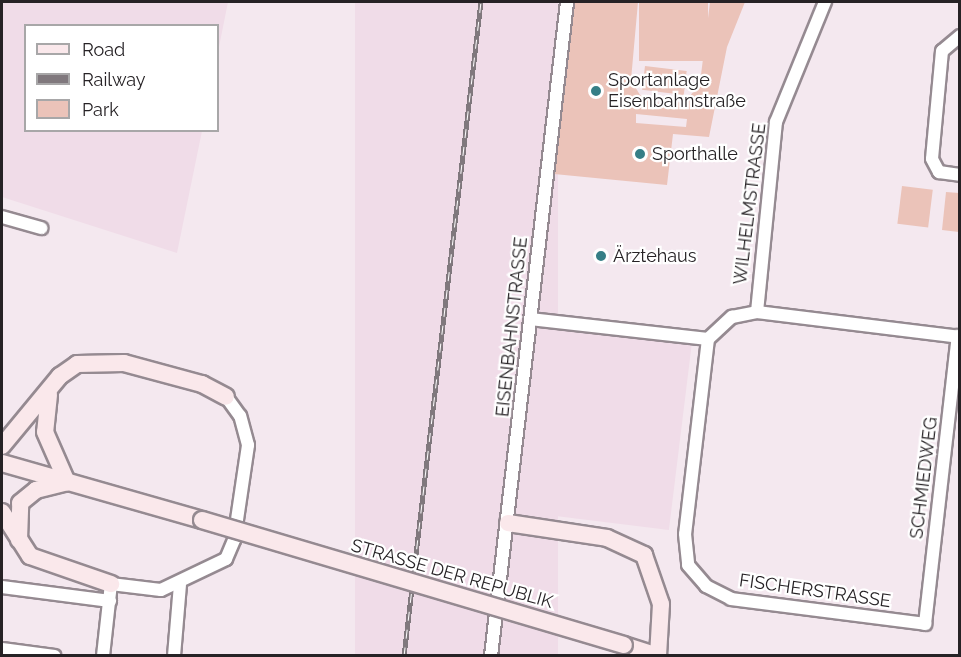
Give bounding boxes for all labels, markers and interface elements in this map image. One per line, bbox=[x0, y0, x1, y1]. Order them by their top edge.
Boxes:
legend bbox=[24, 24, 219, 132]
text: Road bbox=[82, 39, 125, 60]
text: Railway bbox=[82, 69, 146, 90]
place label: Sportanlage Eisenbahnstraße bbox=[608, 70, 746, 112]
marker: Sportanlage Eisenbahnstraße bbox=[589, 84, 603, 98]
text: Park bbox=[82, 99, 119, 120]
street label: WILHELMSTRASSE bbox=[729, 122, 771, 286]
place label: Sporthalle bbox=[652, 143, 738, 165]
marker: Sporthalle bbox=[633, 147, 647, 161]
street label: EISENBAHNSTRASSE bbox=[492, 236, 532, 418]
place label: Ärztehaus bbox=[613, 245, 696, 267]
marker: Ärztehaus bbox=[594, 249, 608, 263]
street label: SCHMIEDWEG bbox=[906, 416, 942, 540]
street label: STRASSE DER REPUBLIK bbox=[348, 535, 556, 613]
street label: FISCHERSTRASSE bbox=[738, 570, 892, 612]

